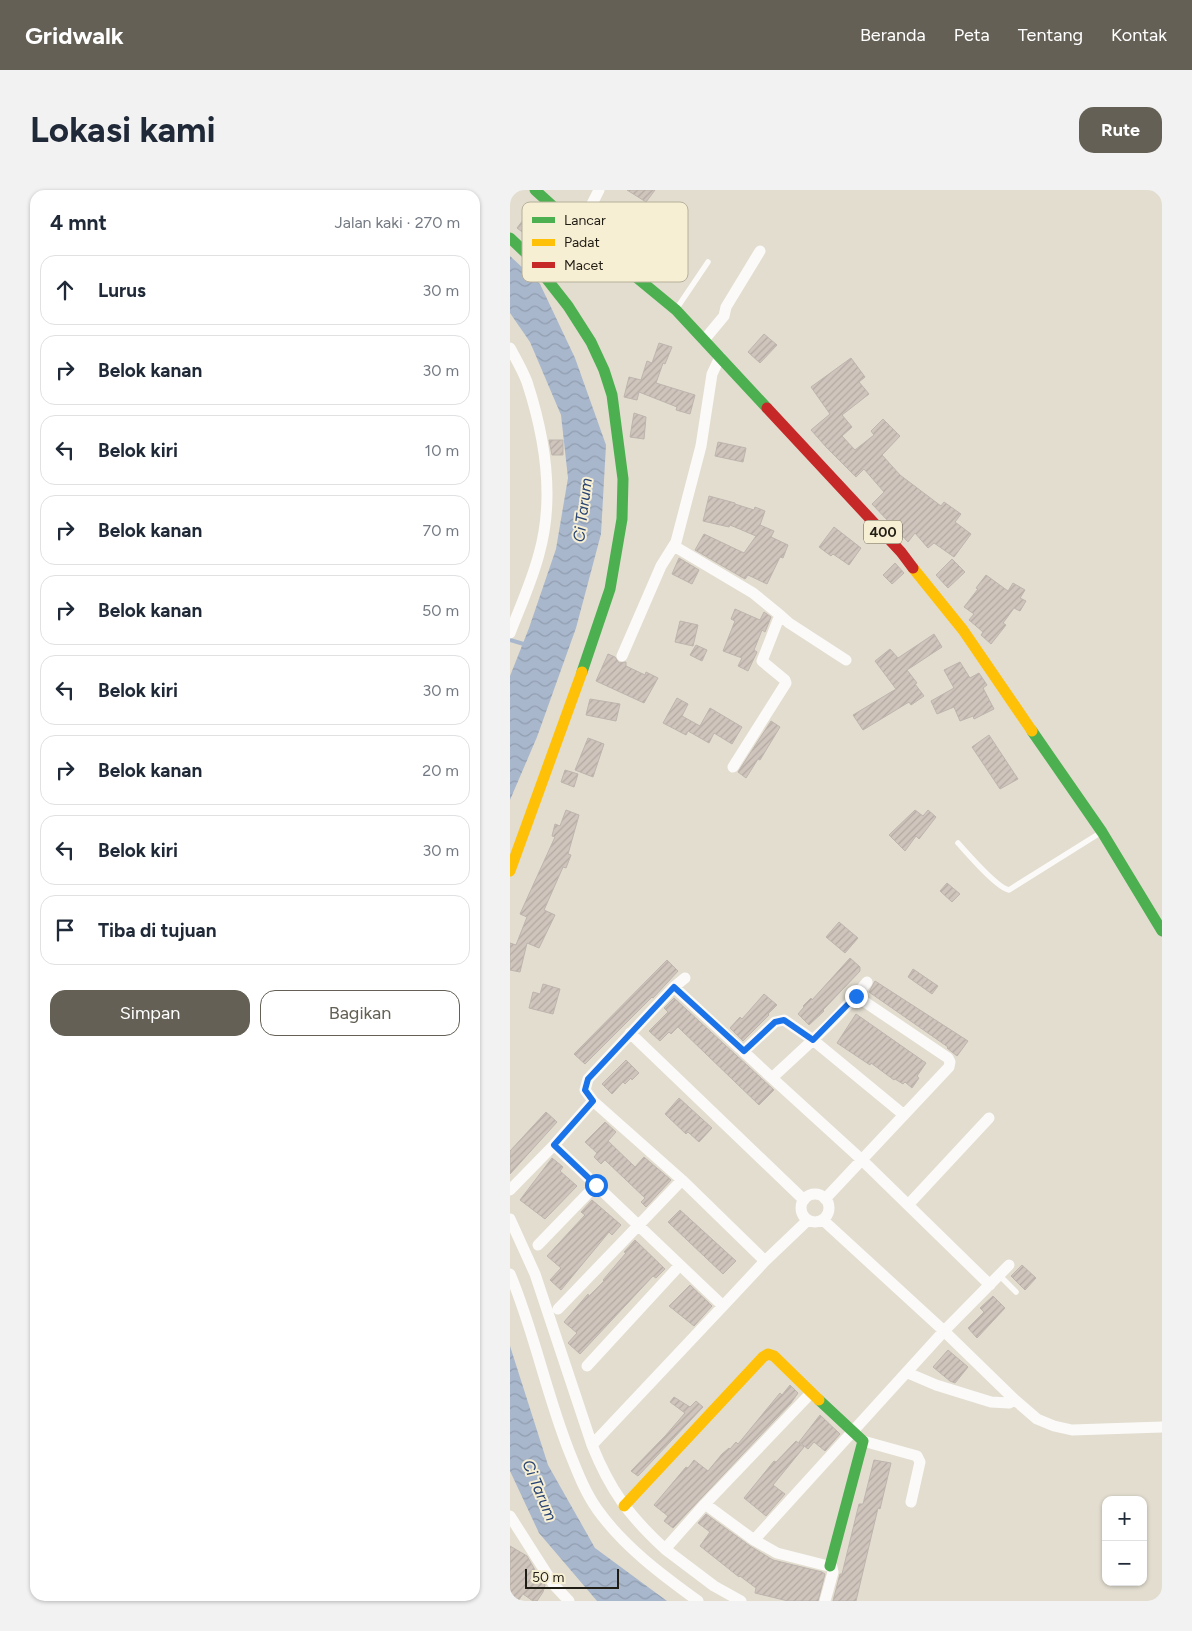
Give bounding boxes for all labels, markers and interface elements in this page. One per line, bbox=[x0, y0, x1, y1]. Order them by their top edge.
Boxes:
text: Gridwalk bbox=[25, 21, 124, 50]
text: Beranda bbox=[860, 24, 926, 46]
text: Peta bbox=[954, 24, 990, 46]
text: Tentang bbox=[1018, 24, 1083, 46]
text: Kontak bbox=[1111, 24, 1167, 46]
button: Rute bbox=[1079, 107, 1162, 153]
text: Lokasi kami bbox=[30, 109, 216, 151]
legend bbox=[522, 202, 688, 282]
text: 4 mnt bbox=[50, 210, 107, 235]
text: Lancar bbox=[564, 212, 606, 229]
text: Jalan kaki · 270 m bbox=[334, 213, 460, 232]
text: Padat bbox=[564, 234, 600, 251]
text: Macet bbox=[564, 257, 604, 274]
icon: ahead bbox=[51, 276, 79, 304]
text: Lurus bbox=[98, 279, 146, 302]
text: 30 m bbox=[422, 281, 459, 300]
icon: right bbox=[51, 356, 79, 384]
text: Belok kanan bbox=[98, 359, 202, 382]
text: 30 m bbox=[422, 361, 459, 380]
icon: left bbox=[51, 436, 79, 464]
text: Belok kiri bbox=[98, 439, 178, 462]
text: 10 m bbox=[425, 441, 459, 460]
water label: Ci Tarum bbox=[569, 477, 596, 543]
icon: right bbox=[51, 516, 79, 544]
text: Belok kanan bbox=[98, 519, 202, 542]
text: 70 m bbox=[423, 521, 459, 540]
road number: 400 bbox=[864, 521, 902, 544]
icon: right bbox=[51, 596, 79, 624]
text: Belok kanan bbox=[98, 599, 202, 622]
text: 50 m bbox=[422, 601, 459, 620]
icon: left bbox=[51, 676, 79, 704]
text: Belok kiri bbox=[98, 679, 178, 702]
text: 30 m bbox=[422, 681, 459, 700]
icon: right bbox=[51, 756, 79, 784]
text: Belok kanan bbox=[98, 759, 202, 782]
text: 20 m bbox=[422, 761, 459, 780]
icon: left bbox=[51, 836, 79, 864]
text: Belok kiri bbox=[98, 839, 178, 862]
text: 30 m bbox=[422, 841, 459, 860]
icon: arrive bbox=[51, 916, 79, 944]
text: Tiba di tujuan bbox=[98, 919, 217, 942]
route end bbox=[845, 985, 868, 1008]
button: Simpan bbox=[50, 990, 250, 1036]
button: Bagikan bbox=[260, 990, 460, 1036]
route start bbox=[585, 1174, 608, 1197]
water label: Ci Tarum bbox=[518, 1457, 561, 1524]
map controls bbox=[1102, 1496, 1147, 1586]
button: + bbox=[1102, 1496, 1147, 1541]
button: − bbox=[1102, 1541, 1147, 1586]
scale bar bbox=[525, 1566, 619, 1589]
text: 50 m bbox=[532, 1569, 564, 1586]

